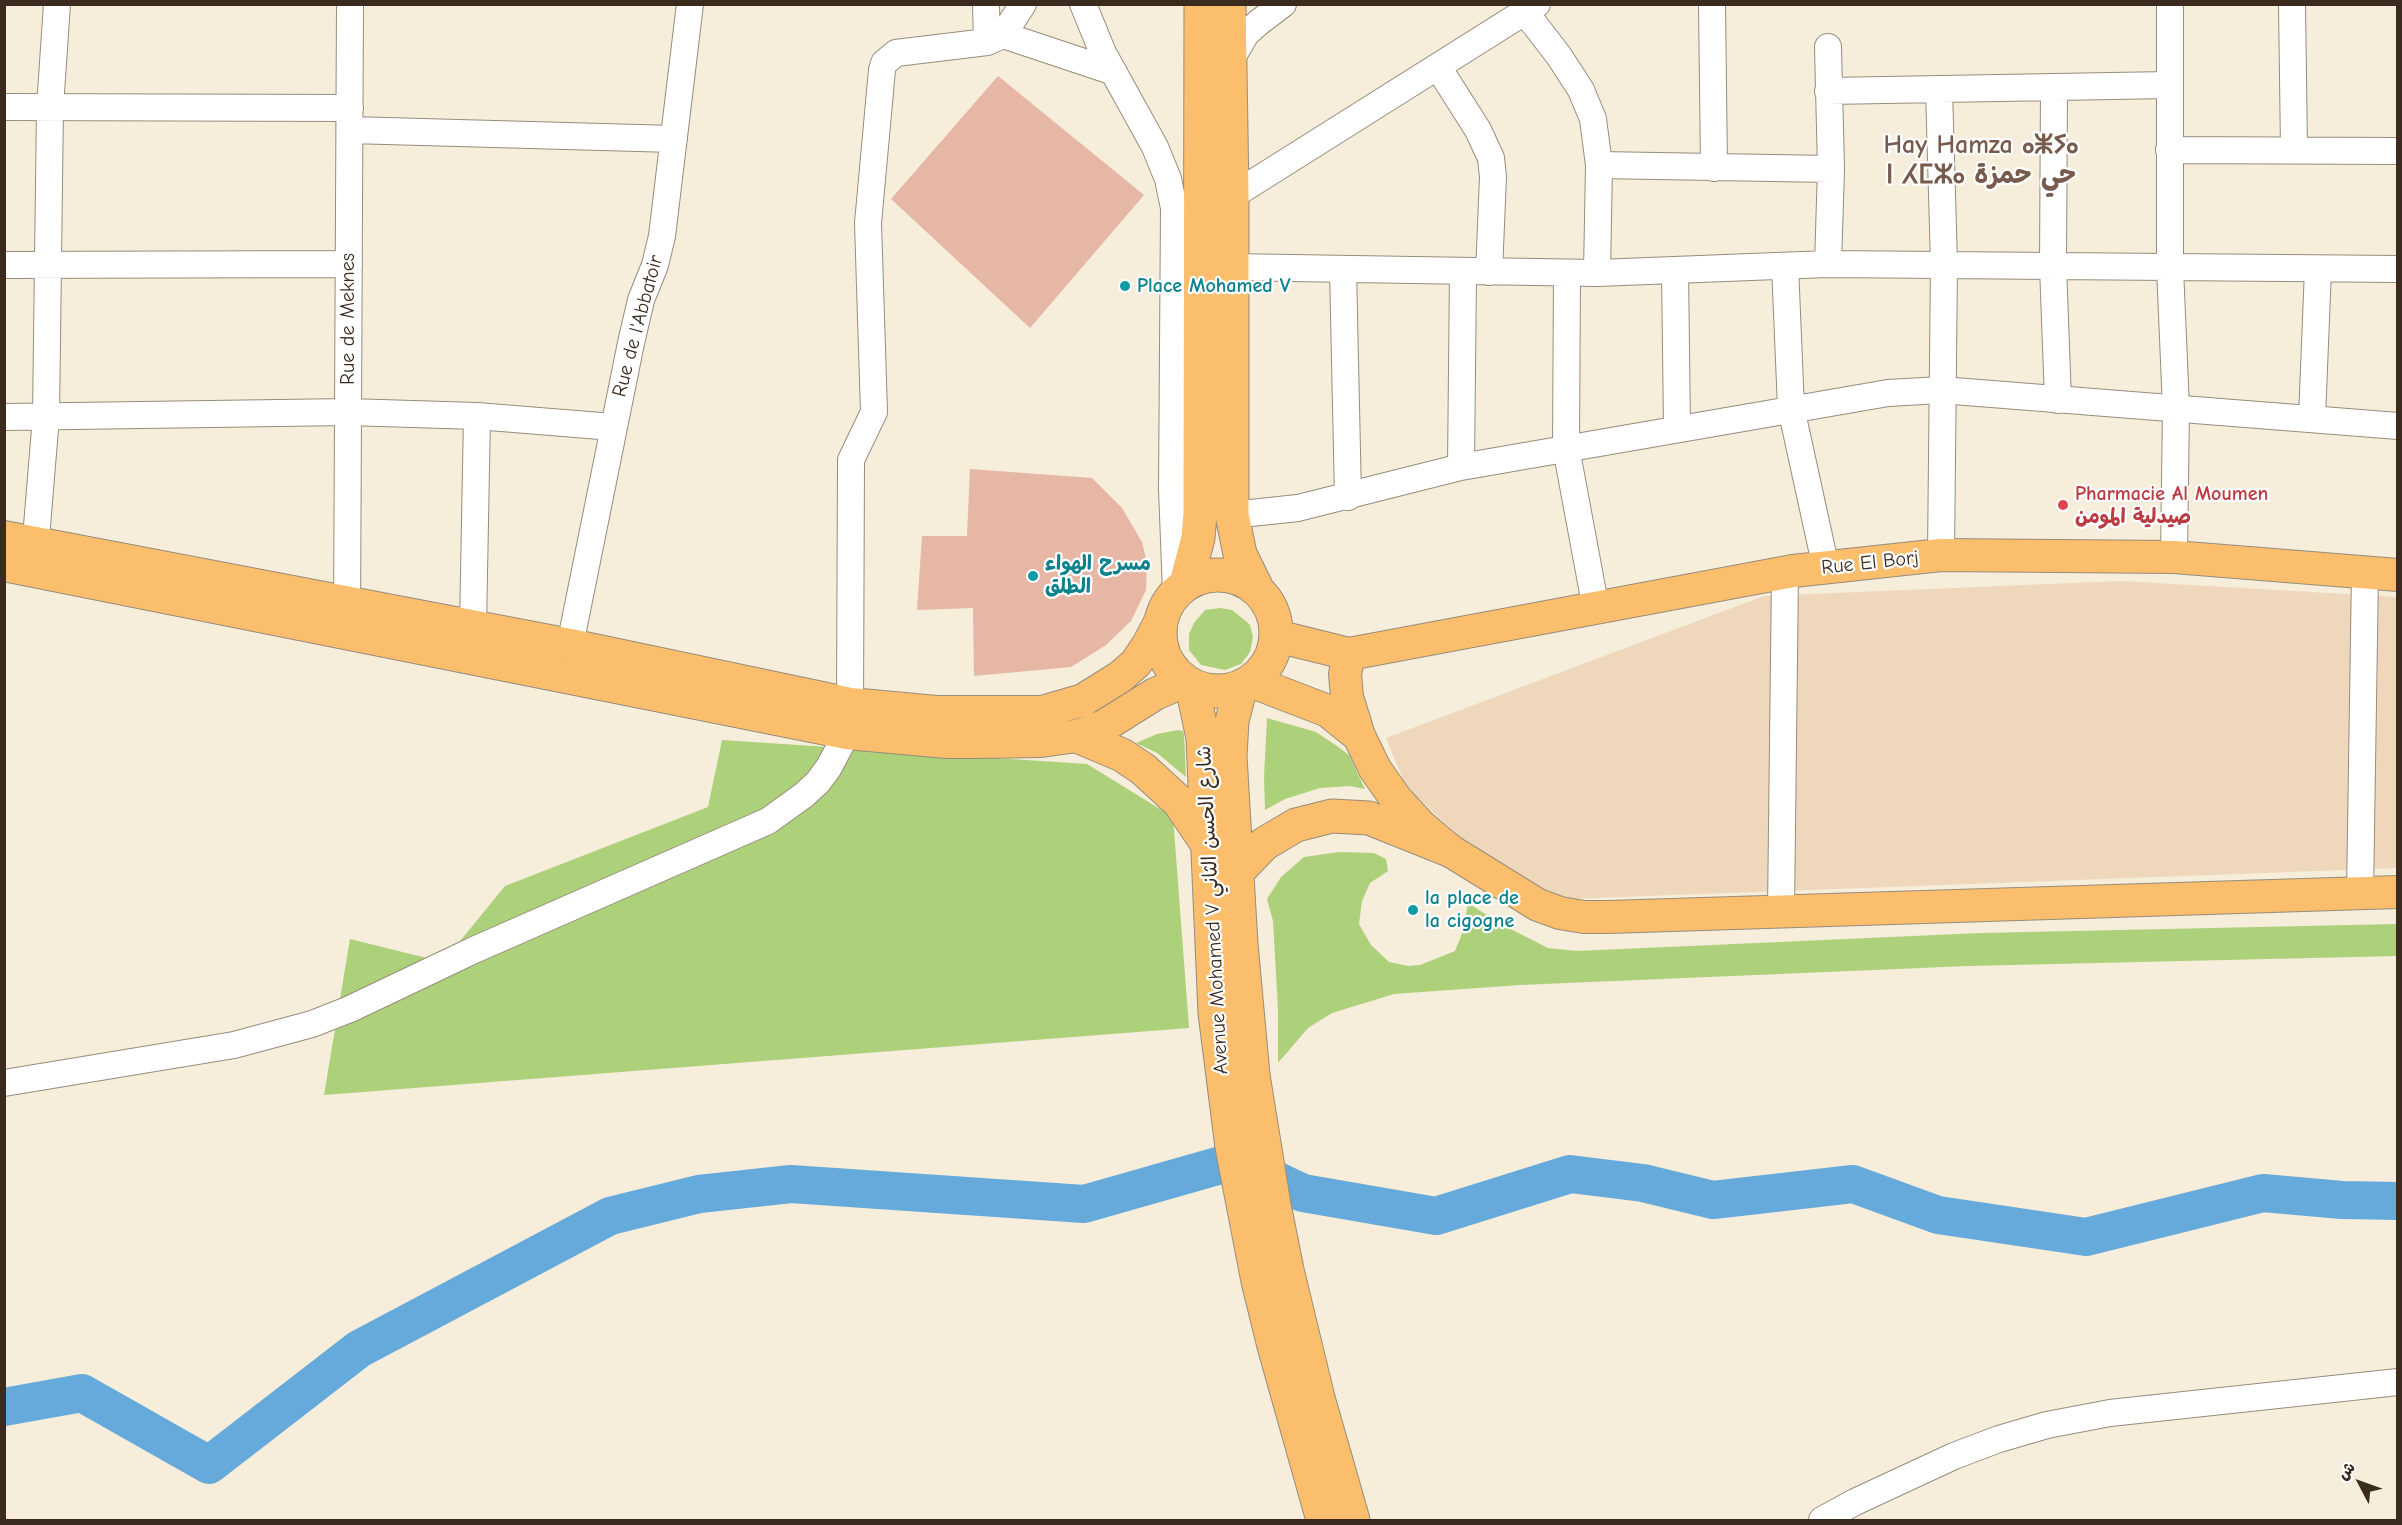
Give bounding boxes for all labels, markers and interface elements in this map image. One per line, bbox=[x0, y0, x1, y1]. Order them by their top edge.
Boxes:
district label: Hay Hamza ⴰⵥⵢⴰ ⵏ ⵃⵎⵣⴰ حي حمزة bbox=[1883, 130, 2079, 192]
street label: Rue de l'Abbatoir bbox=[608, 252, 668, 400]
street label: Rue de Meknes bbox=[336, 253, 360, 385]
place label: Place Mohamed V bbox=[1137, 274, 1291, 298]
marker: Place Mohamed V bbox=[1118, 279, 1132, 293]
place label: Pharmacie Al Moumen صيدلية المومن bbox=[2075, 482, 2268, 529]
marker: Pharmacie Al Moumen صيدلية المومن bbox=[2056, 498, 2070, 512]
street label: Rue El Borj bbox=[1820, 546, 1920, 580]
place label: مسرح الهواء الطلق bbox=[1045, 552, 1151, 599]
marker: مسرح الهواء الطلق bbox=[1026, 569, 1040, 583]
street label: Avenue Mohamed V شارع الحسن الثاني bbox=[1192, 745, 1234, 1075]
place label: la place de la cigogne bbox=[1425, 886, 1519, 933]
marker: la place de la cigogne bbox=[1406, 903, 1420, 917]
north arrow bbox=[2330, 1453, 2390, 1513]
text: ش bbox=[2334, 1459, 2359, 1484]

